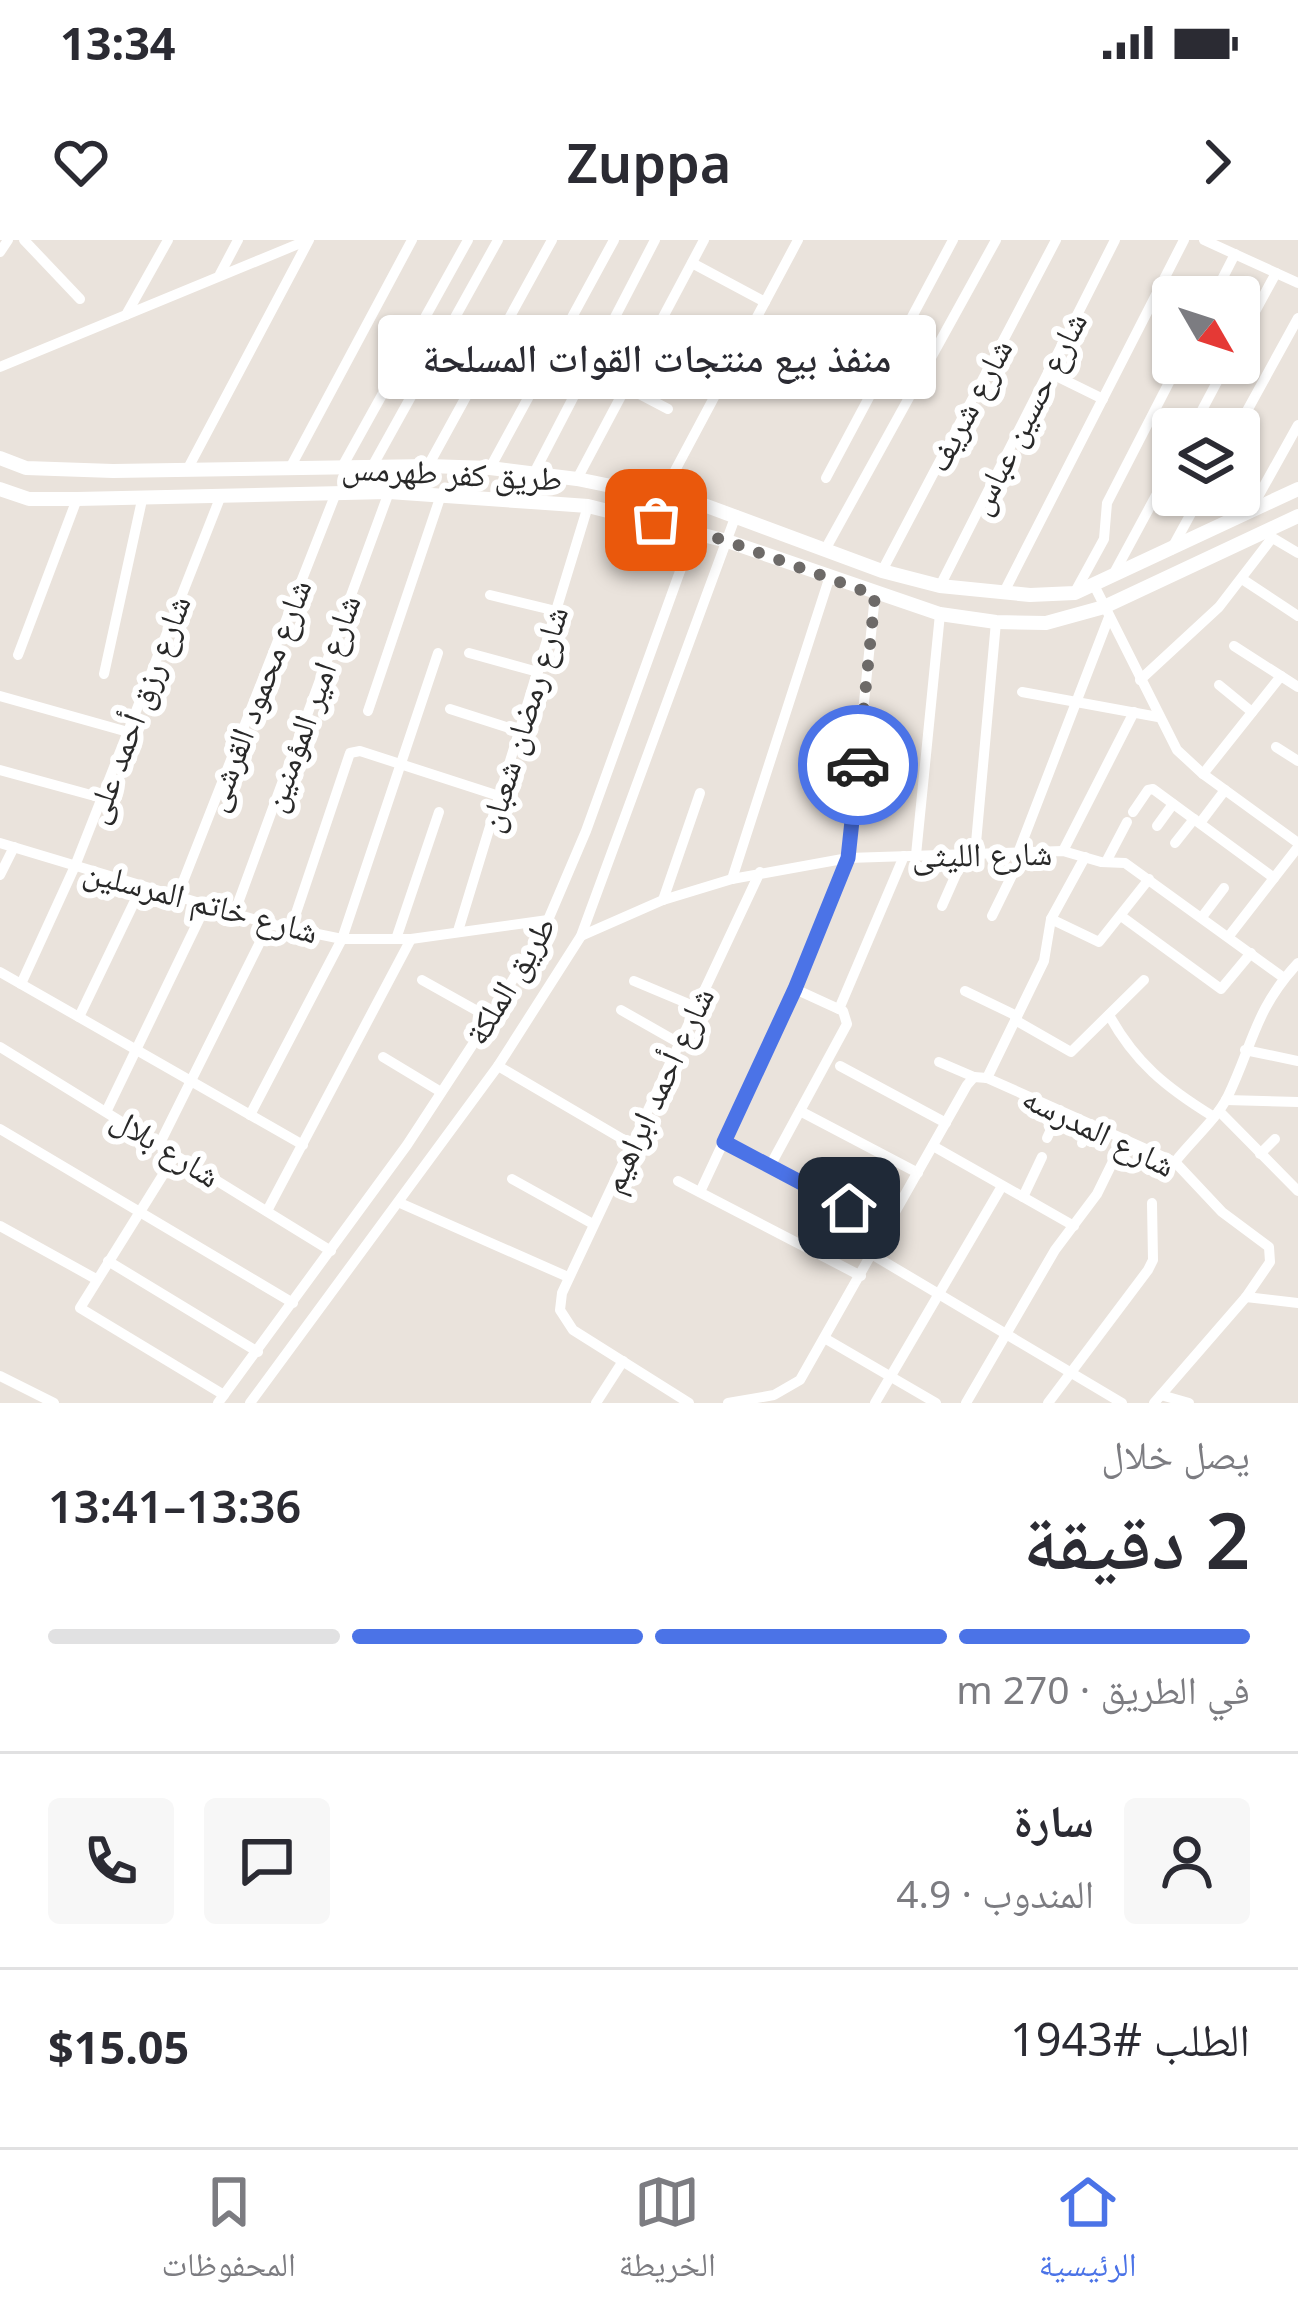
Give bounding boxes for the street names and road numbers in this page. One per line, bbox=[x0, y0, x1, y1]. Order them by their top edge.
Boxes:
street label: شارع حسين عباس bbox=[956, 304, 1097, 522]
street label: شارع شريف bbox=[915, 330, 1022, 479]
street label: طريق كفر طهرمس bbox=[341, 444, 563, 501]
street label: شارع محمود القرشى bbox=[192, 572, 321, 817]
street label: شارع رزق أحمد على bbox=[72, 588, 201, 829]
street label: شارع امير المؤمنين bbox=[250, 588, 371, 818]
street label: شارع رمضان شعبان bbox=[467, 601, 578, 837]
street label: شارع الليثى bbox=[911, 830, 1053, 877]
street label: شارع خاتم المرسلين bbox=[79, 848, 323, 954]
street label: طريق الملكة bbox=[454, 907, 566, 1053]
street label: شارع أحمد ابراهيم bbox=[589, 980, 725, 1200]
street label: شارع المدرسه bbox=[1015, 1074, 1183, 1187]
street label: شارع بلال bbox=[103, 1096, 229, 1197]

